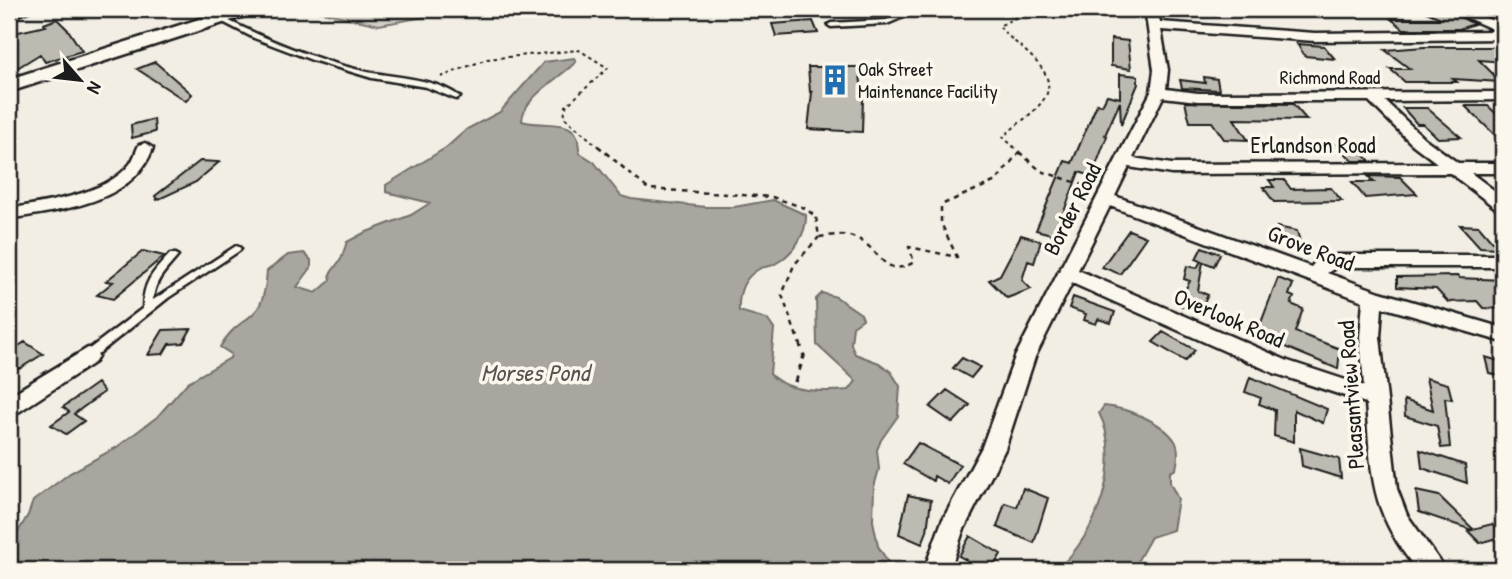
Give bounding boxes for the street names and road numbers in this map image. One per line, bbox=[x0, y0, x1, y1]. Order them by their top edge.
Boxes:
street label: Richmond Road bbox=[1280, 64, 1381, 90]
street label: Erlandson Road bbox=[1250, 129, 1376, 160]
street label: Border Road bbox=[1035, 157, 1108, 260]
street label: Grove Road bbox=[1263, 217, 1359, 278]
street label: Overlook Road bbox=[1169, 280, 1289, 355]
street label: Pleasantview Road bbox=[1330, 320, 1371, 470]

